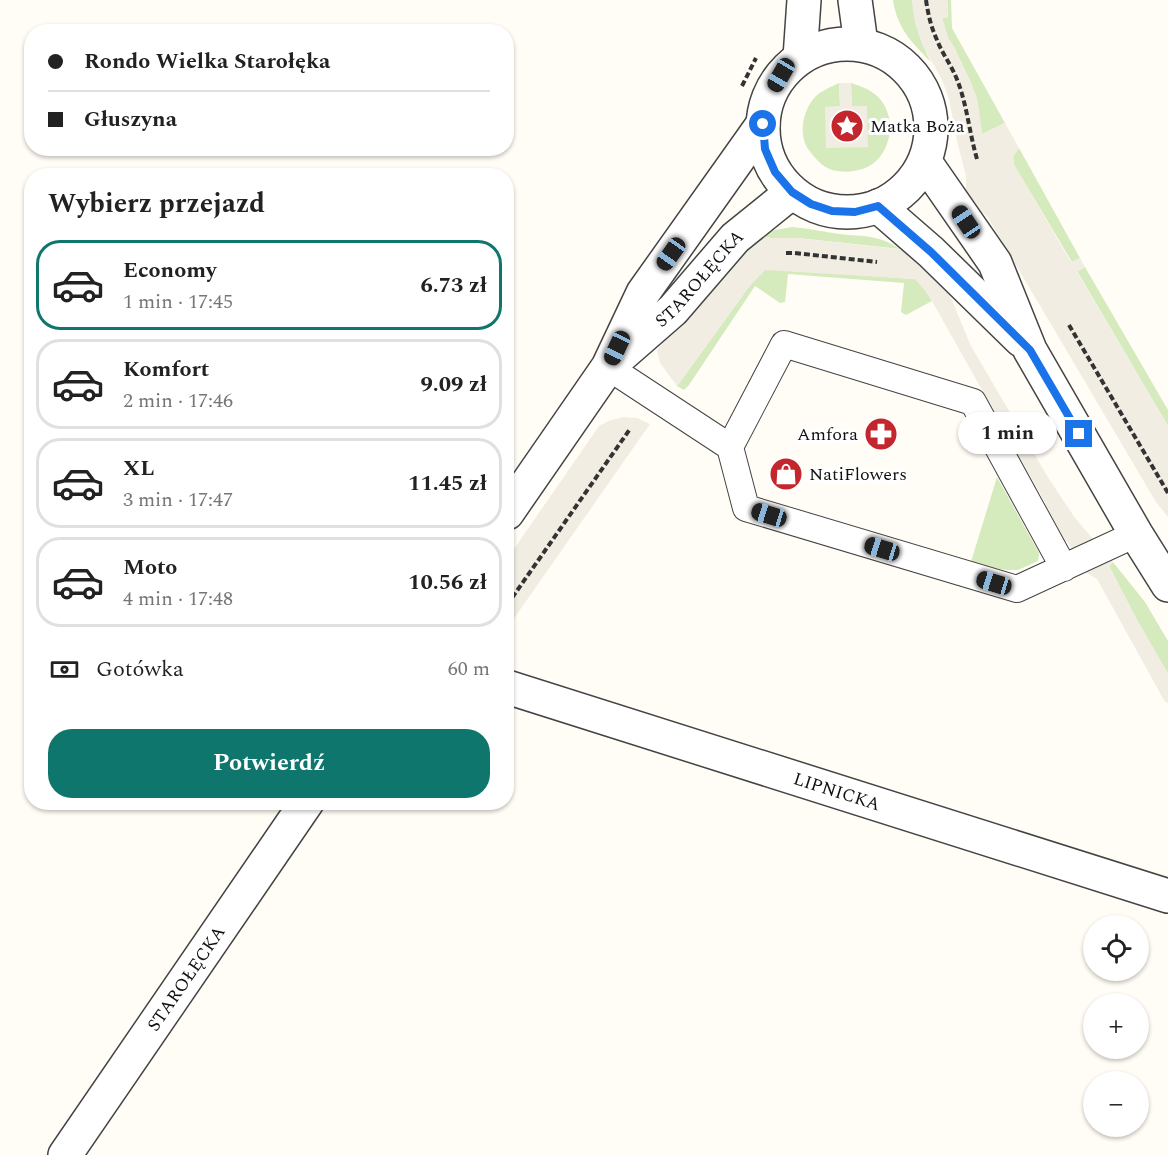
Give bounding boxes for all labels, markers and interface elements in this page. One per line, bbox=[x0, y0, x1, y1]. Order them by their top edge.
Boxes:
text: Rondo Wielka Starołęka bbox=[84, 45, 330, 78]
car bbox=[764, 55, 798, 95]
text: Głuszyna bbox=[84, 103, 177, 136]
place icon: Matka Boża bbox=[829, 108, 865, 144]
route start bbox=[749, 110, 776, 137]
place label: Matka Boża bbox=[870, 113, 965, 140]
text: Wybierz przejazd bbox=[48, 183, 265, 225]
car bbox=[948, 202, 984, 242]
street label: STAROŁĘCKA bbox=[649, 223, 749, 334]
car bbox=[653, 234, 689, 274]
text: Economy bbox=[123, 254, 216, 287]
icon: car bbox=[51, 258, 105, 312]
text: 6.73 zł bbox=[420, 269, 487, 302]
text: 1 min · 17:45 bbox=[123, 287, 233, 317]
car bbox=[601, 328, 633, 368]
text: Komfort bbox=[123, 353, 209, 386]
icon: car bbox=[51, 357, 105, 411]
text: 9.09 zł bbox=[420, 368, 487, 401]
text: 2 min · 17:46 bbox=[123, 386, 233, 416]
callout: 1 min bbox=[959, 413, 1058, 455]
pharmacy icon: Amfora bbox=[863, 416, 899, 452]
text: 1 min bbox=[981, 418, 1034, 448]
route end bbox=[1065, 420, 1092, 447]
place label: Amfora bbox=[797, 421, 858, 448]
text: XL bbox=[123, 452, 154, 485]
icon: car bbox=[51, 456, 105, 510]
shop icon: NatiFlowers bbox=[768, 456, 804, 492]
place label: NatiFlowers bbox=[809, 461, 907, 488]
text: 11.45 zł bbox=[408, 467, 487, 500]
text: 3 min · 17:47 bbox=[123, 485, 233, 515]
car bbox=[749, 501, 789, 529]
car bbox=[862, 535, 902, 563]
text: Moto bbox=[123, 551, 177, 584]
icon: car bbox=[51, 555, 105, 609]
text: 10.56 zł bbox=[408, 566, 487, 599]
car bbox=[974, 569, 1014, 597]
text: 4 min · 17:48 bbox=[123, 584, 233, 614]
icon: cash bbox=[48, 653, 81, 686]
text: Gotówka bbox=[96, 653, 184, 686]
text: 60 m bbox=[448, 654, 490, 684]
button: Potwierdź bbox=[48, 729, 490, 798]
street label: LIPNICKA bbox=[790, 765, 884, 818]
map controls bbox=[1083, 915, 1149, 1137]
button: locate bbox=[1083, 915, 1149, 981]
street label: STAROŁĘCKA bbox=[140, 920, 232, 1037]
button: + bbox=[1083, 993, 1149, 1059]
button: − bbox=[1083, 1071, 1149, 1137]

